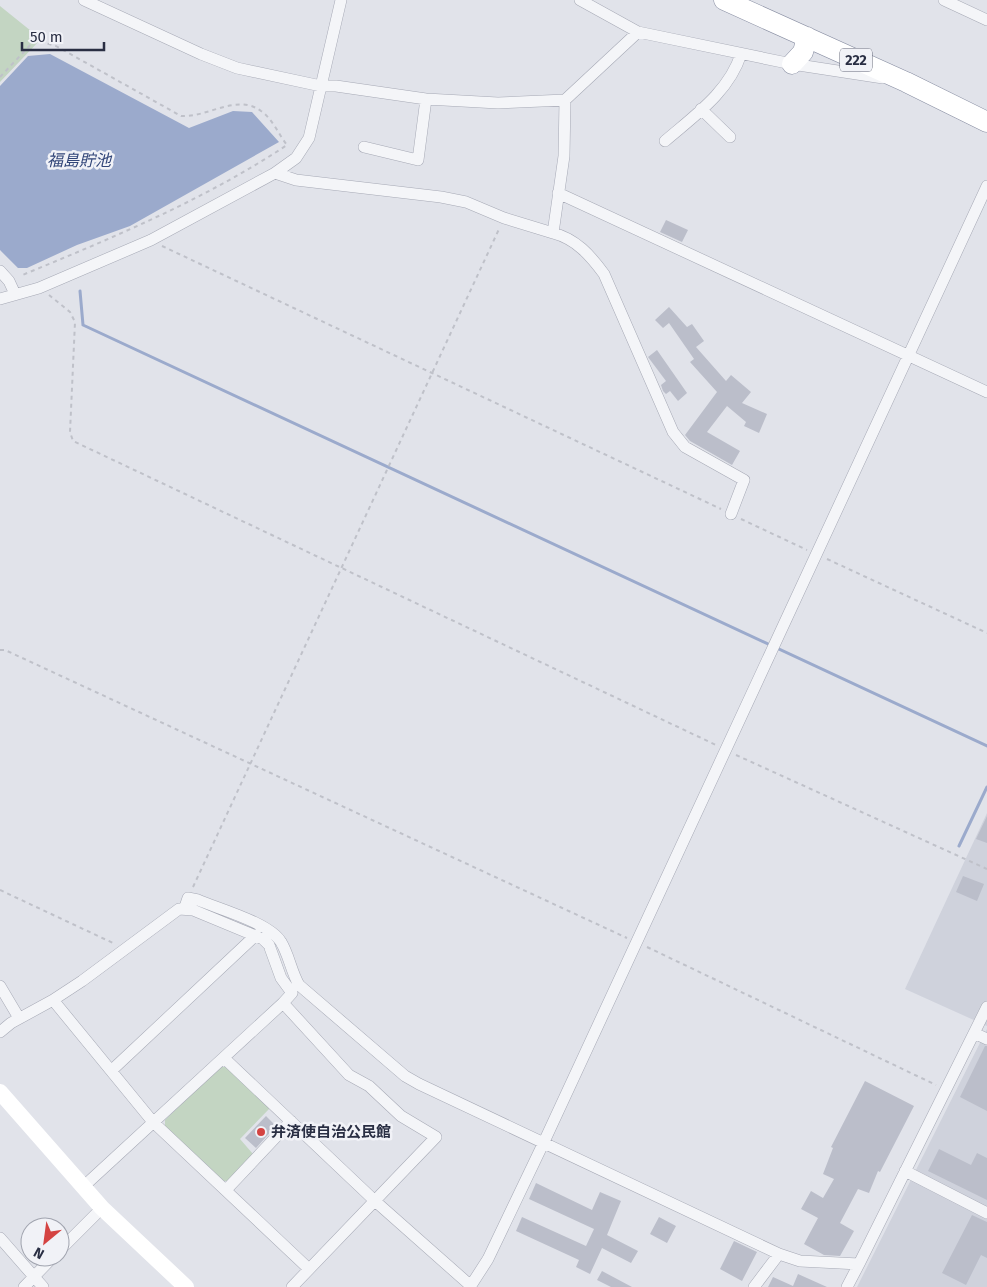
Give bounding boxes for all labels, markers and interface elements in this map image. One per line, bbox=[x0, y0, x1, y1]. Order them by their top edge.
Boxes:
scale bar bbox=[22, 20, 105, 52]
text: 50 m bbox=[30, 28, 63, 46]
road number: 222 bbox=[840, 48, 872, 72]
water label: 福島貯池 bbox=[47, 151, 113, 170]
place label: 弁済使自治公民館 bbox=[271, 1123, 391, 1141]
marker: 弁済使自治公民館 bbox=[255, 1126, 267, 1138]
north arrow bbox=[20, 1217, 70, 1267]
text: N bbox=[31, 1243, 47, 1263]

